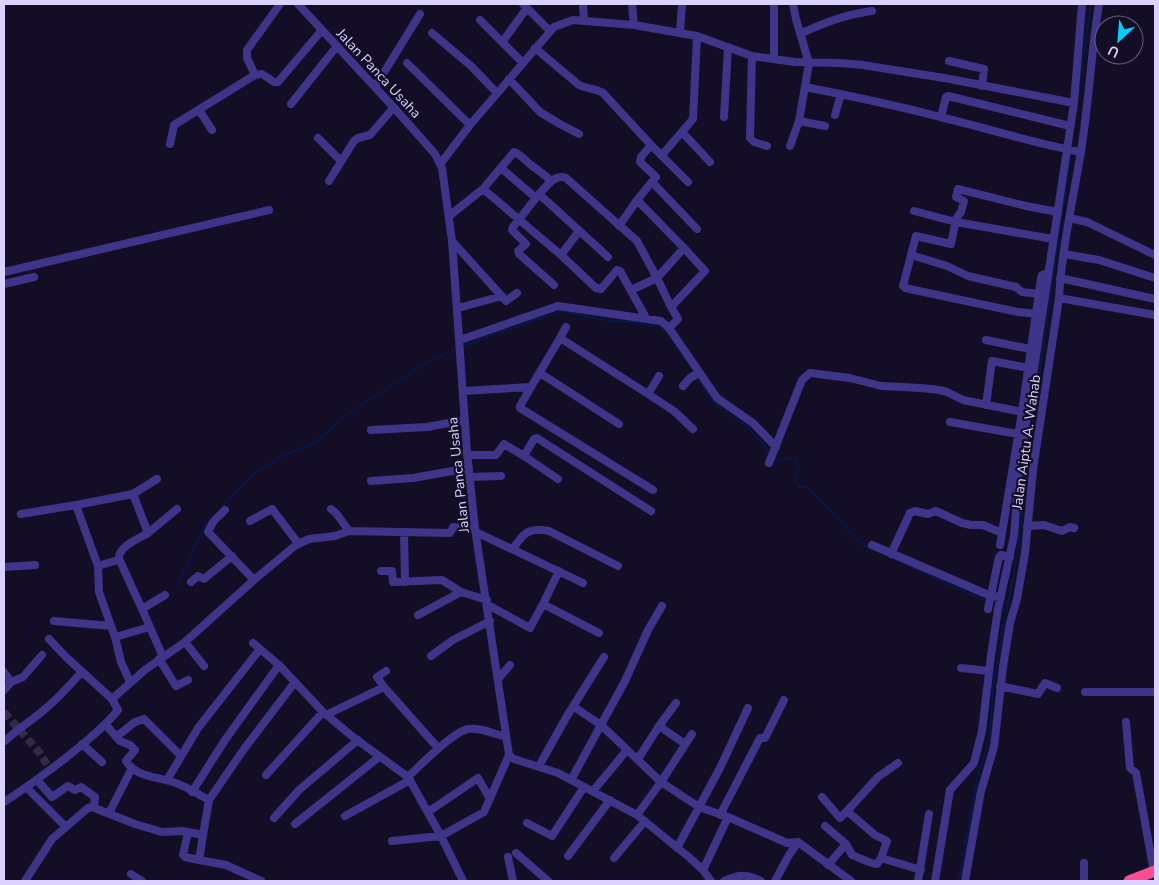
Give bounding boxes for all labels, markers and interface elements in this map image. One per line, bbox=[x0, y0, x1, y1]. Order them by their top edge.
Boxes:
north arrow bbox=[1094, 15, 1144, 65]
street label: Jalan Panca Usaha bbox=[331, 24, 425, 122]
text: U bbox=[1105, 40, 1122, 62]
street label: Jalan Aiptu A. Wahab bbox=[1007, 374, 1045, 512]
street label: Jalan Panca Usaha bbox=[443, 416, 474, 535]

